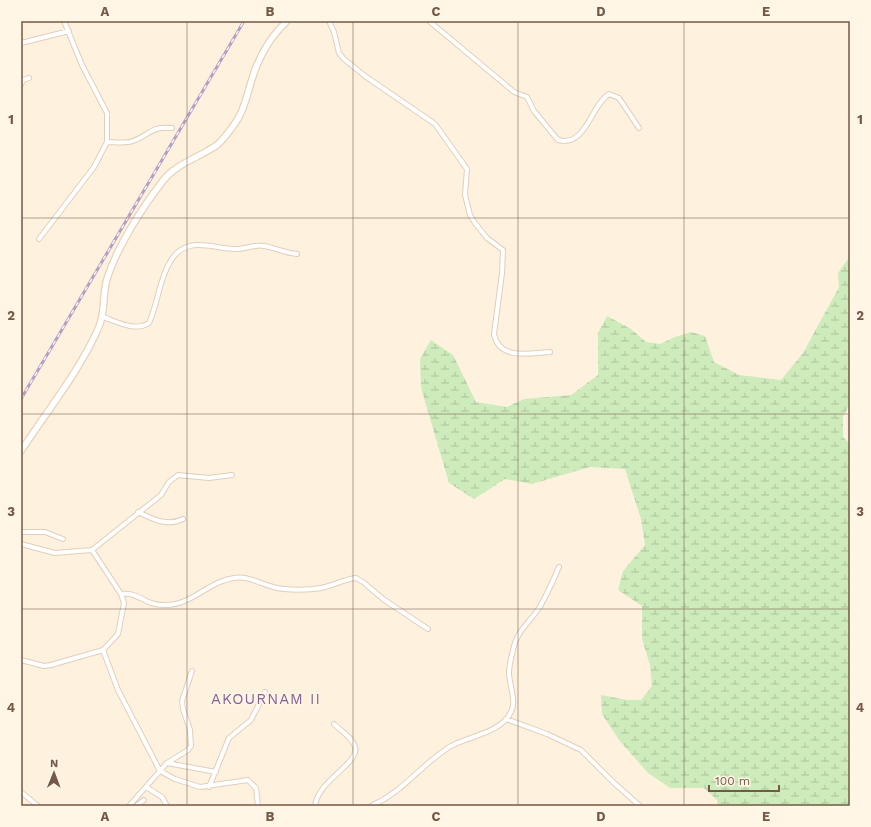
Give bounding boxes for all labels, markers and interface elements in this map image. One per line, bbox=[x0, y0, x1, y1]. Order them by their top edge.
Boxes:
text: A bbox=[101, 4, 110, 19]
text: B bbox=[266, 4, 275, 19]
text: C bbox=[432, 4, 441, 19]
text: D bbox=[596, 4, 606, 19]
text: E bbox=[762, 4, 770, 19]
text: 1 bbox=[8, 112, 14, 127]
text: 1 bbox=[857, 112, 863, 127]
text: 2 bbox=[7, 308, 15, 323]
text: 2 bbox=[856, 308, 864, 323]
text: 3 bbox=[7, 504, 15, 519]
text: 3 bbox=[856, 504, 864, 519]
district label: AKOURNAM II bbox=[211, 690, 321, 708]
text: 4 bbox=[7, 700, 16, 715]
text: 4 bbox=[856, 700, 865, 715]
north arrow bbox=[34, 753, 74, 793]
text: N bbox=[50, 757, 58, 770]
scale bar bbox=[709, 767, 779, 793]
text: 100 m bbox=[715, 774, 750, 788]
text: A bbox=[101, 809, 110, 824]
text: B bbox=[266, 809, 275, 824]
text: C bbox=[432, 809, 441, 824]
text: D bbox=[596, 809, 606, 824]
text: E bbox=[762, 809, 770, 824]

